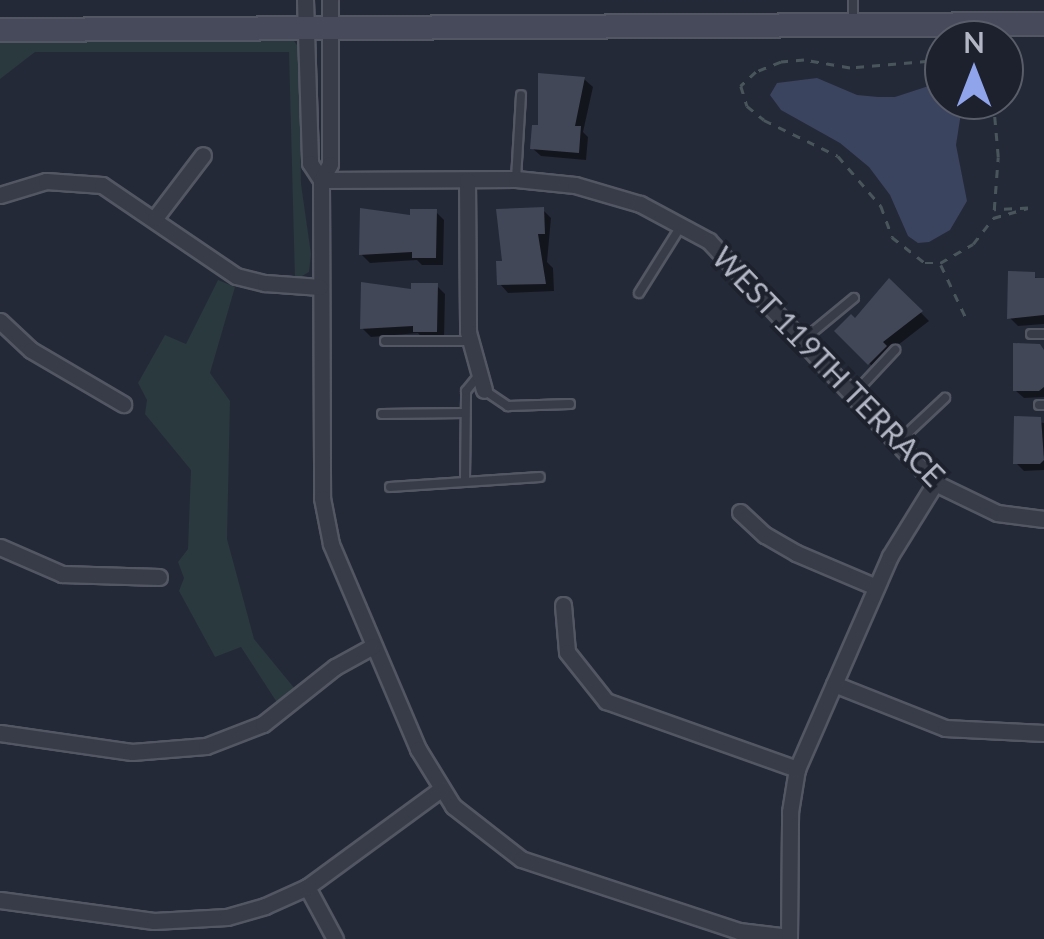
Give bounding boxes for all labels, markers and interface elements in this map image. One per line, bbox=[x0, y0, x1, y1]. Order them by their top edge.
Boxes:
north arrow bbox=[924, 20, 1024, 120]
text: N bbox=[963, 25, 985, 59]
street label: WEST 119TH TERRACE bbox=[705, 238, 953, 494]

